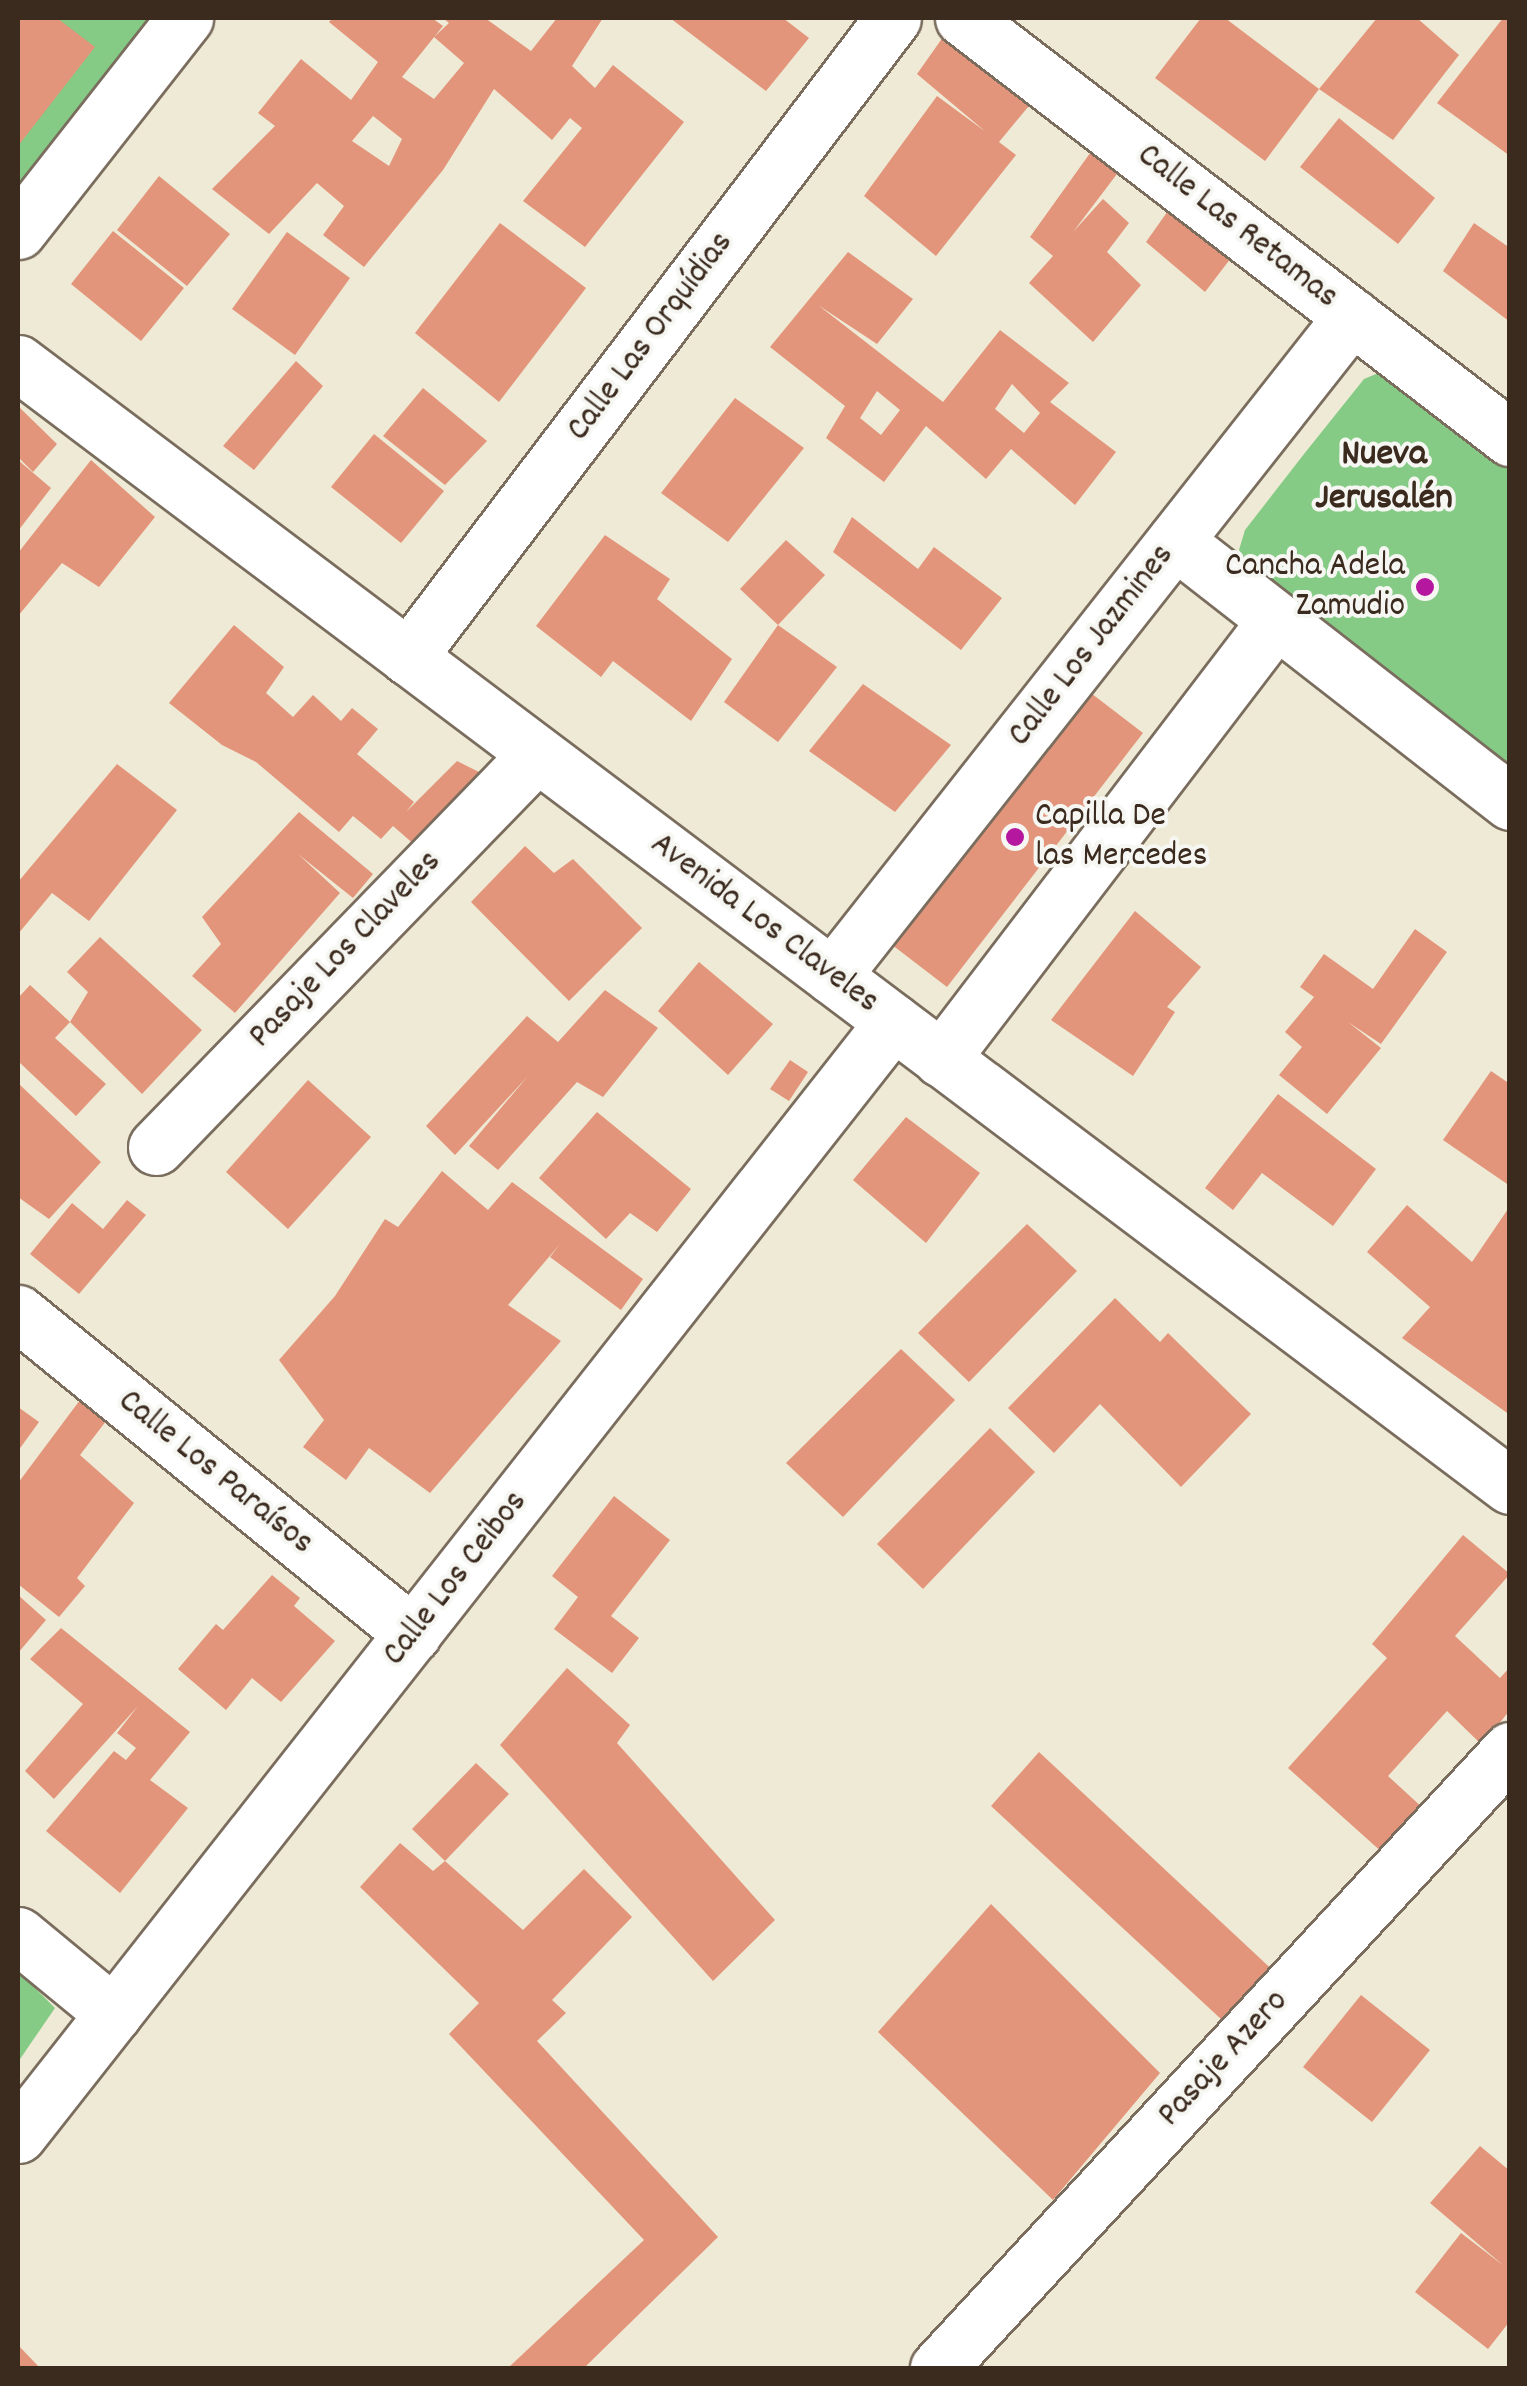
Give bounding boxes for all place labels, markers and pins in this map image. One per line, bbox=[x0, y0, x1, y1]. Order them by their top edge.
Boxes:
place label: Cancha Adela Zamudio bbox=[1225, 546, 1405, 628]
marker: Cancha Adela Zamudio bbox=[1414, 576, 1436, 598]
place label: Capilla De las Mercedes bbox=[1035, 796, 1207, 878]
marker: Capilla De las Mercedes bbox=[1004, 826, 1026, 848]

